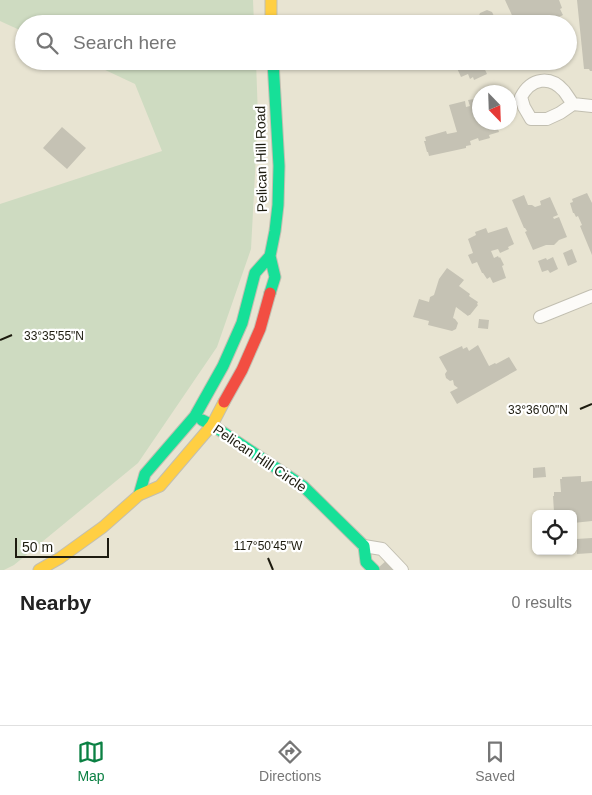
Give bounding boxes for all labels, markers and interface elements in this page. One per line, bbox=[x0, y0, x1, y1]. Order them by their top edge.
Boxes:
search box bbox=[15, 15, 577, 70]
icon: search bbox=[33, 29, 61, 57]
text: Search here bbox=[73, 32, 177, 53]
north arrow bbox=[472, 85, 517, 130]
street label: Pelican Hill Road bbox=[252, 106, 270, 212]
text: 33°35'55"N bbox=[24, 329, 84, 343]
text: 33°36'00"N bbox=[508, 403, 568, 417]
street label: Pelican Hill Circle bbox=[210, 421, 310, 495]
map controls bbox=[532, 510, 577, 555]
button: locate bbox=[532, 510, 577, 555]
scale bar bbox=[15, 535, 109, 558]
text: 50 m bbox=[22, 539, 53, 555]
text: 117°50'45"W bbox=[234, 539, 303, 553]
text: Nearby bbox=[20, 591, 91, 614]
text: 0 results bbox=[512, 594, 572, 611]
tab: Map bbox=[77, 738, 105, 784]
tab: Directions bbox=[259, 738, 321, 784]
tab: Saved bbox=[475, 738, 515, 784]

